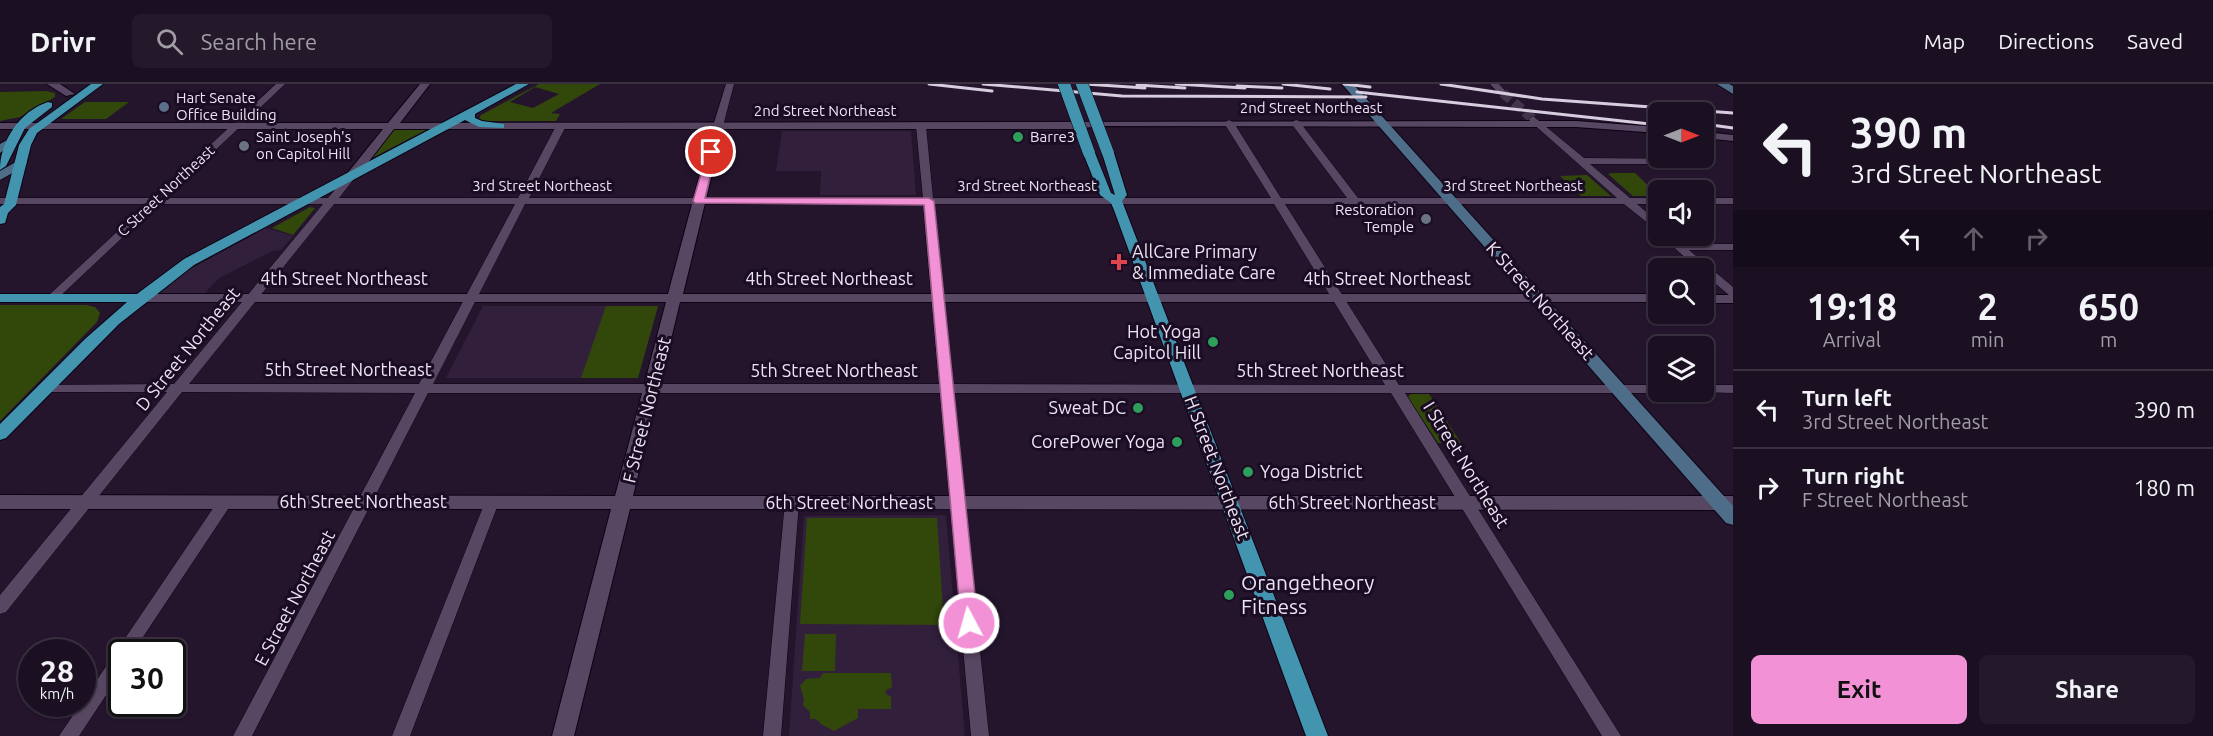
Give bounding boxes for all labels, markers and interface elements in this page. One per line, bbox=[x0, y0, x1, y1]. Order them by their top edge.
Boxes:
search box bbox=[132, 14, 552, 68]
icon: search bbox=[153, 25, 186, 58]
text: Drivr bbox=[30, 26, 96, 57]
text: Search here bbox=[201, 29, 317, 54]
text: Map bbox=[1924, 29, 1965, 53]
text: Directions bbox=[1998, 29, 2094, 53]
text: Saved bbox=[2127, 29, 2183, 53]
place label: Hart Senate Office Building bbox=[176, 89, 277, 123]
street label: 2nd Street Northeast bbox=[1240, 99, 1382, 116]
marker: Hart Senate Office Building bbox=[157, 100, 171, 114]
street label: 2nd Street Northeast bbox=[754, 102, 896, 119]
north arrow bbox=[1648, 102, 1714, 168]
map controls bbox=[1648, 102, 1714, 402]
icon: left bbox=[1751, 108, 1829, 186]
text: 390 m bbox=[1850, 109, 1967, 156]
pin bbox=[685, 126, 736, 177]
place label: Saint Joseph's on Capitol Hill bbox=[256, 128, 351, 162]
place label: Barre3 bbox=[1030, 128, 1075, 145]
marker: Barre3 bbox=[1011, 130, 1025, 144]
icon: arrive bbox=[694, 135, 727, 168]
marker: Saint Joseph's on Capitol Hill bbox=[237, 139, 251, 153]
street label: C Street Northeast bbox=[114, 141, 218, 240]
text: 3rd Street Northeast bbox=[1850, 158, 2101, 188]
street label: 3rd Street Northeast bbox=[472, 177, 612, 194]
street label: 3rd Street Northeast bbox=[957, 177, 1097, 194]
street label: 3rd Street Northeast bbox=[1443, 177, 1583, 194]
button: sound bbox=[1648, 180, 1714, 246]
place label: Restoration Temple bbox=[1335, 201, 1414, 235]
marker: Restoration Temple bbox=[1419, 212, 1433, 226]
icon: left bbox=[1894, 222, 1927, 255]
icon: ahead bbox=[1957, 222, 1990, 255]
icon: right bbox=[2020, 222, 2053, 255]
street label: K Street Northeast bbox=[1483, 237, 1599, 363]
place label: AllCare Primary & Immediate Care bbox=[1132, 241, 1276, 282]
marker: AllCare Primary & Immediate Care bbox=[1110, 253, 1128, 271]
button: search bbox=[1648, 258, 1714, 324]
street label: 4th Street Northeast bbox=[260, 268, 428, 288]
street label: 4th Street Northeast bbox=[745, 268, 913, 288]
street label: 4th Street Northeast bbox=[1303, 268, 1471, 288]
street label: D Street Northeast bbox=[131, 283, 243, 414]
text: 19:18 bbox=[1807, 286, 1897, 327]
text: 2 bbox=[1977, 286, 1998, 327]
text: 650 bbox=[2078, 286, 2139, 327]
place label: Hot Yoga Capitol Hill bbox=[1113, 321, 1201, 362]
text: Arrival bbox=[1823, 328, 1881, 351]
text: min bbox=[1971, 328, 2004, 351]
text: m bbox=[2100, 328, 2117, 351]
street label: F Street Northeast bbox=[618, 335, 674, 485]
marker: Hot Yoga Capitol Hill bbox=[1206, 335, 1220, 349]
button: layers bbox=[1648, 336, 1714, 402]
street label: 5th Street Northeast bbox=[264, 359, 432, 379]
street label: 5th Street Northeast bbox=[750, 360, 918, 380]
street label: 5th Street Northeast bbox=[1236, 360, 1404, 380]
text: Turn left bbox=[1802, 385, 1892, 410]
street label: H Street Northeast bbox=[1181, 393, 1255, 542]
icon: left bbox=[1751, 393, 1784, 426]
place label: Sweat DC bbox=[1049, 397, 1126, 417]
text: 390 m bbox=[2134, 397, 2195, 422]
street label: I Street Northeast bbox=[1420, 398, 1514, 531]
marker: Sweat DC bbox=[1131, 401, 1145, 415]
text: 3rd Street Northeast bbox=[1802, 410, 1988, 433]
place label: CorePower Yoga bbox=[1031, 431, 1165, 451]
marker: CorePower Yoga bbox=[1170, 435, 1184, 449]
place label: Yoga District bbox=[1260, 461, 1363, 481]
text: Turn right bbox=[1802, 463, 1904, 488]
marker: Yoga District bbox=[1241, 465, 1255, 479]
icon: right bbox=[1751, 471, 1784, 504]
text: 180 m bbox=[2134, 475, 2195, 500]
text: F Street Northeast bbox=[1802, 488, 1968, 511]
street label: 6th Street Northeast bbox=[279, 491, 447, 511]
street label: 6th Street Northeast bbox=[765, 492, 933, 512]
street label: 6th Street Northeast bbox=[1268, 492, 1436, 512]
street label: E Street Northeast bbox=[250, 527, 338, 669]
place label: Orangetheory Fitness bbox=[1241, 570, 1374, 618]
marker: Orangetheory Fitness bbox=[1222, 588, 1236, 602]
position arrow bbox=[937, 591, 1001, 655]
speed limit sign: 30 bbox=[108, 639, 186, 717]
text: 28 bbox=[40, 654, 74, 688]
button: Exit bbox=[1751, 655, 1967, 724]
button: Share bbox=[1979, 655, 2195, 724]
text: km/h bbox=[40, 685, 74, 702]

